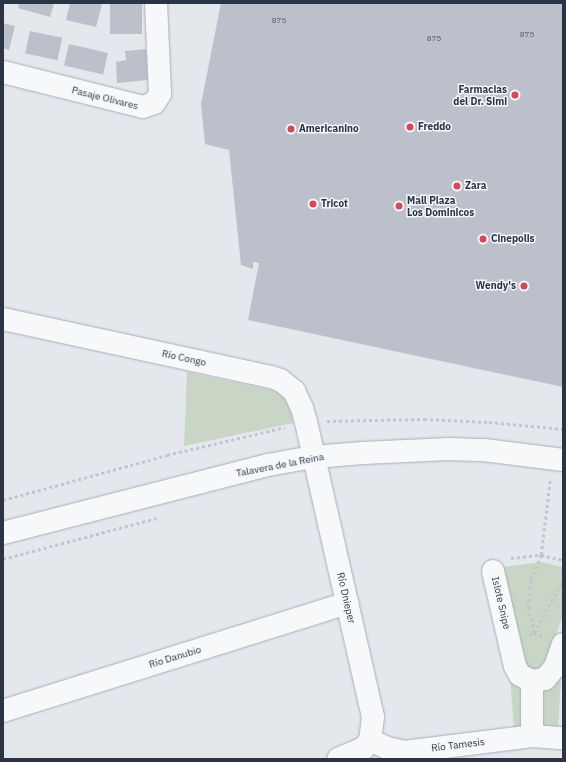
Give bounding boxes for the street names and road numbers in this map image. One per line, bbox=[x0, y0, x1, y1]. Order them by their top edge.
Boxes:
street label: Pasaje Olivares bbox=[70, 84, 140, 112]
street label: Río Congo bbox=[161, 347, 207, 369]
street label: Talavera de la Reina bbox=[235, 451, 325, 479]
street label: Río Dnieper bbox=[334, 571, 358, 625]
street label: Islote Snipe bbox=[489, 575, 513, 631]
street label: Río Danubio bbox=[147, 643, 203, 671]
street label: Río Tamesis bbox=[431, 736, 485, 754]

